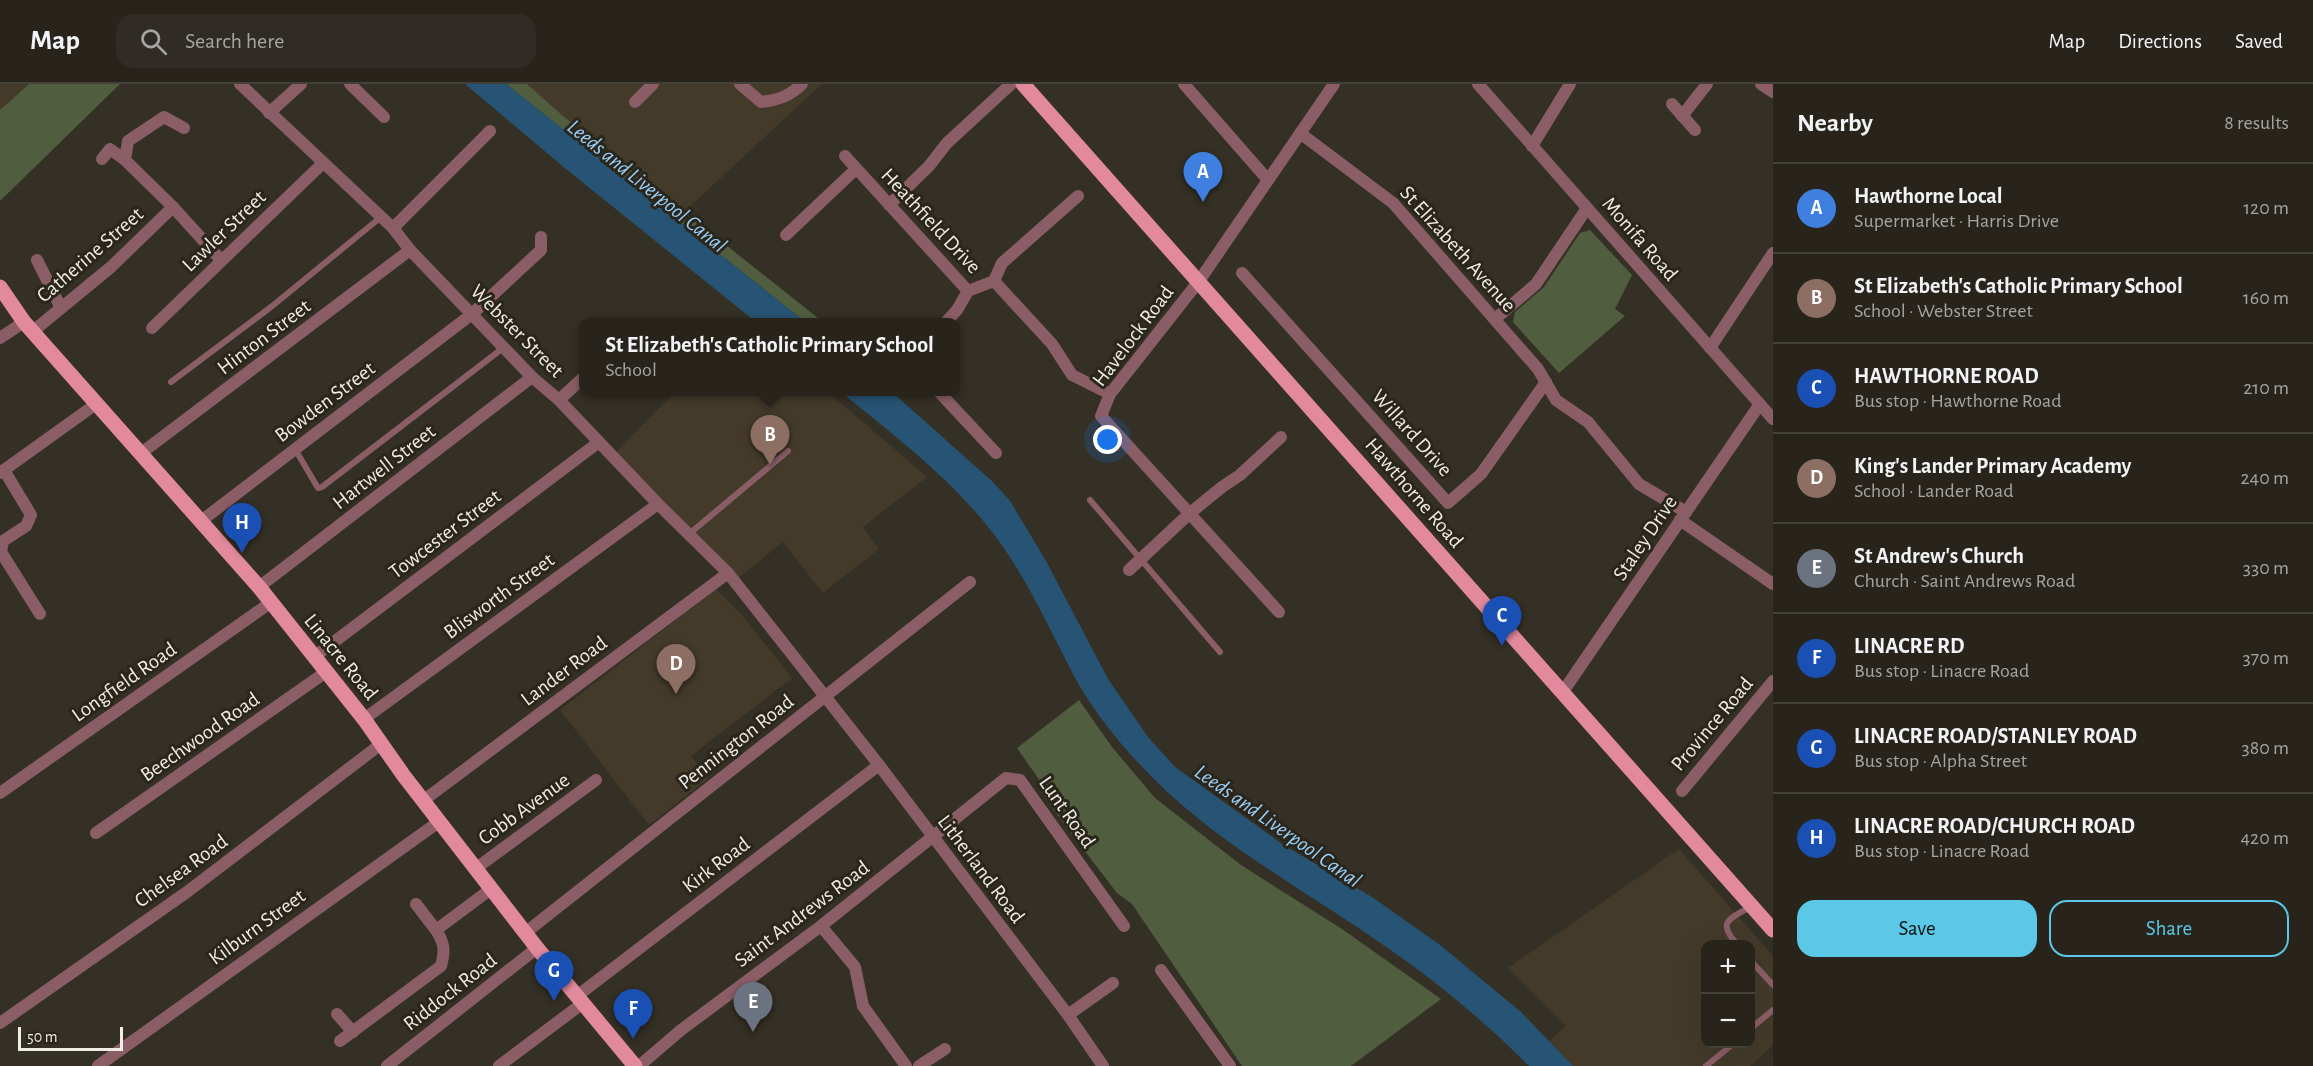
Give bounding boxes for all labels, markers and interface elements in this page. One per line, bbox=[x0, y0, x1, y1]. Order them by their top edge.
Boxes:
search box bbox=[116, 14, 536, 68]
icon: search bbox=[137, 25, 170, 58]
text: Map bbox=[30, 27, 80, 55]
text: Search here bbox=[185, 30, 284, 52]
text: Map bbox=[2049, 31, 2085, 52]
text: Directions bbox=[2118, 31, 2202, 52]
text: Saved bbox=[2235, 31, 2283, 52]
text: Nearby bbox=[1797, 110, 1873, 136]
text: 8 results bbox=[2224, 113, 2289, 133]
water label: Leeds and Liverpool Canal bbox=[563, 115, 731, 257]
pin: A bbox=[1184, 152, 1222, 202]
street label: Heathfield Drive bbox=[877, 164, 985, 278]
street label: St Elizabeth Avenue bbox=[1396, 182, 1520, 316]
text: Hawthorne Local bbox=[1854, 185, 2003, 207]
street label: Lawler Street bbox=[178, 186, 270, 276]
street label: Monifa Road bbox=[1598, 193, 1682, 285]
text: A bbox=[1811, 198, 1823, 218]
text: 120 m bbox=[2243, 198, 2289, 218]
street label: Catherine Street bbox=[33, 203, 147, 307]
text: Supermarket · Harris Drive bbox=[1854, 211, 2059, 231]
text: St Elizabeth's Catholic Primary School bbox=[1854, 275, 2183, 297]
street label: Webster Street bbox=[466, 280, 568, 382]
street label: Havelock Road bbox=[1088, 282, 1178, 390]
text: B bbox=[1811, 288, 1822, 308]
text: 160 m bbox=[2243, 288, 2289, 308]
street label: Hinton Street bbox=[214, 295, 315, 379]
text: School · Webster Street bbox=[1854, 301, 2033, 321]
popup bbox=[579, 318, 960, 396]
text: St Elizabeth's Catholic Primary School bbox=[605, 334, 934, 356]
street label: Bowden Street bbox=[271, 358, 379, 446]
text: School bbox=[605, 360, 657, 380]
text: HAWTHORNE ROAD bbox=[1854, 365, 2039, 387]
text: C bbox=[1811, 378, 1822, 398]
text: 210 m bbox=[2243, 378, 2289, 398]
street label: Willard Drive bbox=[1368, 386, 1456, 480]
text: Bus stop · Hawthorne Road bbox=[1854, 391, 2062, 411]
pin: B bbox=[750, 416, 790, 465]
street label: Hartwell Street bbox=[329, 420, 439, 513]
your location bbox=[1093, 425, 1122, 454]
street label: Hawthorne Road bbox=[1361, 434, 1467, 552]
text: King's Lander Primary Academy bbox=[1854, 455, 2131, 477]
text: D bbox=[1810, 468, 1823, 488]
text: 240 m bbox=[2240, 468, 2289, 488]
text: School · Lander Road bbox=[1854, 481, 2014, 501]
street label: Towcester Street bbox=[385, 485, 505, 583]
street label: Staley Drive bbox=[1609, 492, 1681, 584]
pin: H bbox=[222, 504, 262, 553]
text: St Andrew's Church bbox=[1854, 545, 2024, 567]
street label: Blisworth Street bbox=[440, 549, 558, 643]
text: E bbox=[1811, 558, 1822, 578]
text: 330 m bbox=[2243, 558, 2289, 578]
text: Church · Saint Andrews Road bbox=[1854, 571, 2075, 591]
pin: C bbox=[1482, 596, 1522, 646]
street label: Linacre Road bbox=[300, 610, 382, 704]
street label: Lander Road bbox=[517, 632, 611, 710]
text: LINACRE RD bbox=[1854, 635, 1964, 657]
street label: Longfield Road bbox=[68, 638, 180, 726]
pin: D bbox=[656, 644, 696, 694]
text: F bbox=[1812, 648, 1821, 668]
text: 370 m bbox=[2243, 648, 2289, 668]
text: Bus stop · Linacre Road bbox=[1854, 661, 2029, 681]
street label: Province Road bbox=[1667, 673, 1757, 775]
street label: Beechwood Road bbox=[137, 688, 263, 786]
street label: Pennington Road bbox=[674, 691, 798, 793]
text: LINACRE ROAD/STANLEY ROAD bbox=[1854, 725, 2137, 747]
text: G bbox=[1811, 738, 1822, 758]
text: 380 m bbox=[2241, 738, 2289, 758]
text: Bus stop · Alpha Street bbox=[1854, 751, 2027, 771]
water label: Leeds and Liverpool Canal bbox=[1190, 760, 1365, 892]
street label: Cobb Avenue bbox=[475, 769, 573, 849]
street label: Lunt Road bbox=[1035, 772, 1099, 852]
street label: Litherland Road bbox=[934, 811, 1028, 927]
text: LINACRE ROAD/CHURCH ROAD bbox=[1854, 815, 2135, 837]
text: H bbox=[1810, 828, 1823, 848]
text: 420 m bbox=[2240, 828, 2289, 848]
street label: Chelsea Road bbox=[131, 830, 231, 912]
street label: Kirk Road bbox=[678, 833, 754, 897]
text: Bus stop · Linacre Road bbox=[1854, 841, 2029, 861]
street label: Saint Andrews Road bbox=[731, 857, 873, 971]
street label: Kilburn Street bbox=[205, 885, 309, 969]
button: Save bbox=[1797, 900, 2037, 957]
button: Share bbox=[2049, 900, 2289, 957]
map controls bbox=[1701, 940, 1755, 1048]
button: + bbox=[1701, 940, 1755, 994]
street label: Riddock Road bbox=[400, 949, 501, 1035]
pin: G bbox=[534, 952, 574, 1001]
pin: E bbox=[734, 982, 772, 1032]
pin: F bbox=[614, 990, 652, 1039]
button: − bbox=[1701, 994, 1755, 1048]
scale bar bbox=[18, 1024, 123, 1052]
text: 50 m bbox=[27, 1029, 58, 1045]

